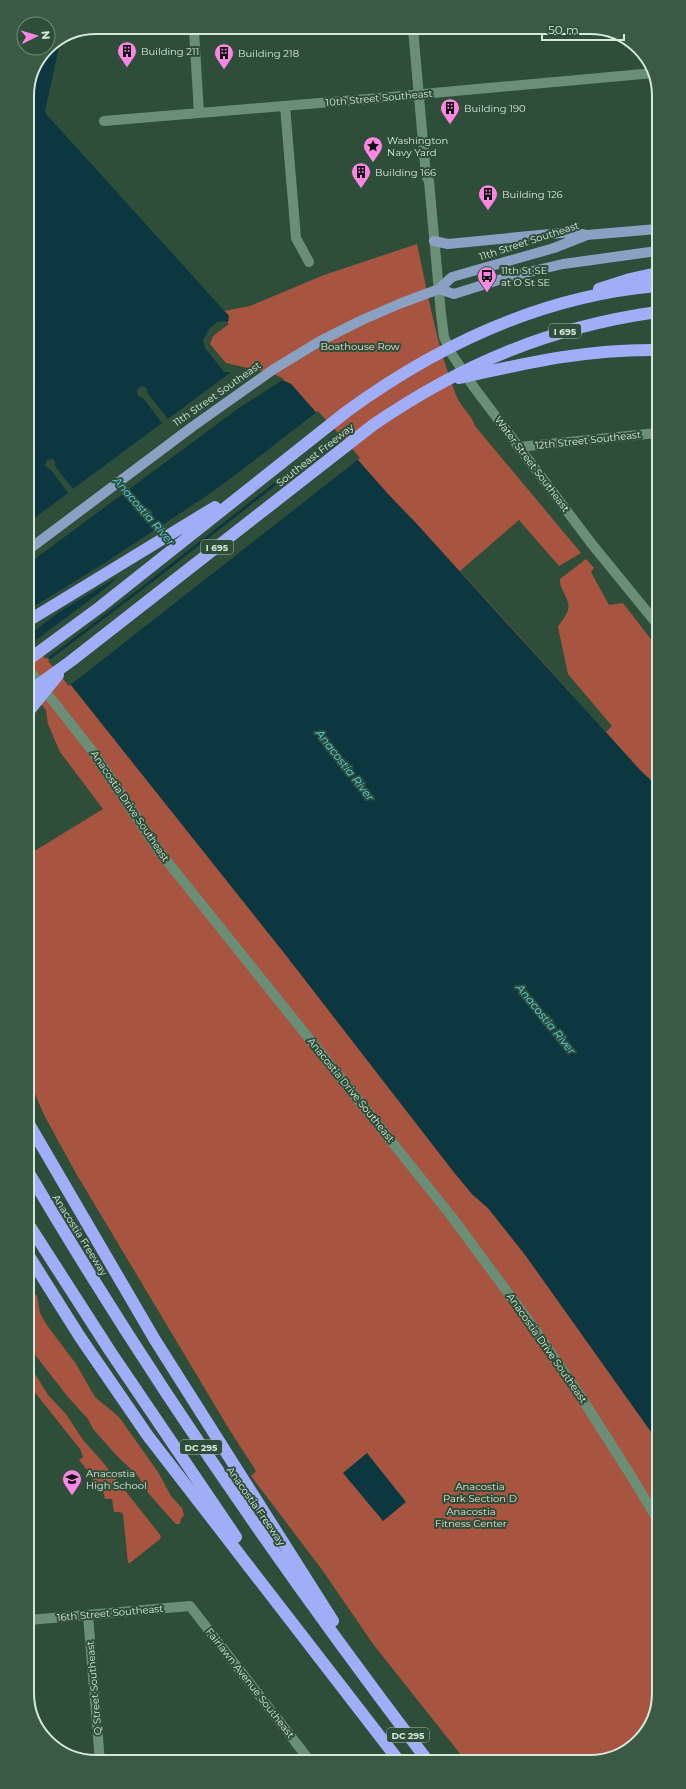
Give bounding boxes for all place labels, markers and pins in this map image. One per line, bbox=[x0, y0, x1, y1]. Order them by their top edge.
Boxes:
building icon: Building 211 bbox=[116, 40, 138, 68]
building icon: Building 218 bbox=[213, 42, 235, 70]
place label: Building 211 bbox=[141, 45, 199, 58]
place label: Building 218 bbox=[238, 47, 299, 60]
building icon: Building 190 bbox=[439, 97, 461, 125]
place label: Building 190 bbox=[464, 102, 526, 115]
place label: Washington Navy Yard bbox=[387, 134, 448, 159]
place icon: Washington Navy Yard bbox=[362, 135, 384, 163]
building icon: Building 166 bbox=[350, 161, 372, 189]
place label: Building 166 bbox=[375, 166, 436, 179]
building icon: Building 126 bbox=[477, 183, 499, 211]
place label: Building 126 bbox=[502, 188, 563, 201]
place label: 11th St SE at O St SE bbox=[501, 264, 551, 289]
bus stop icon: 11th St SE at O St SE bbox=[476, 265, 498, 293]
place label: Anacostia High School bbox=[86, 1467, 147, 1492]
school or university icon: Anacostia High School bbox=[61, 1468, 83, 1496]

